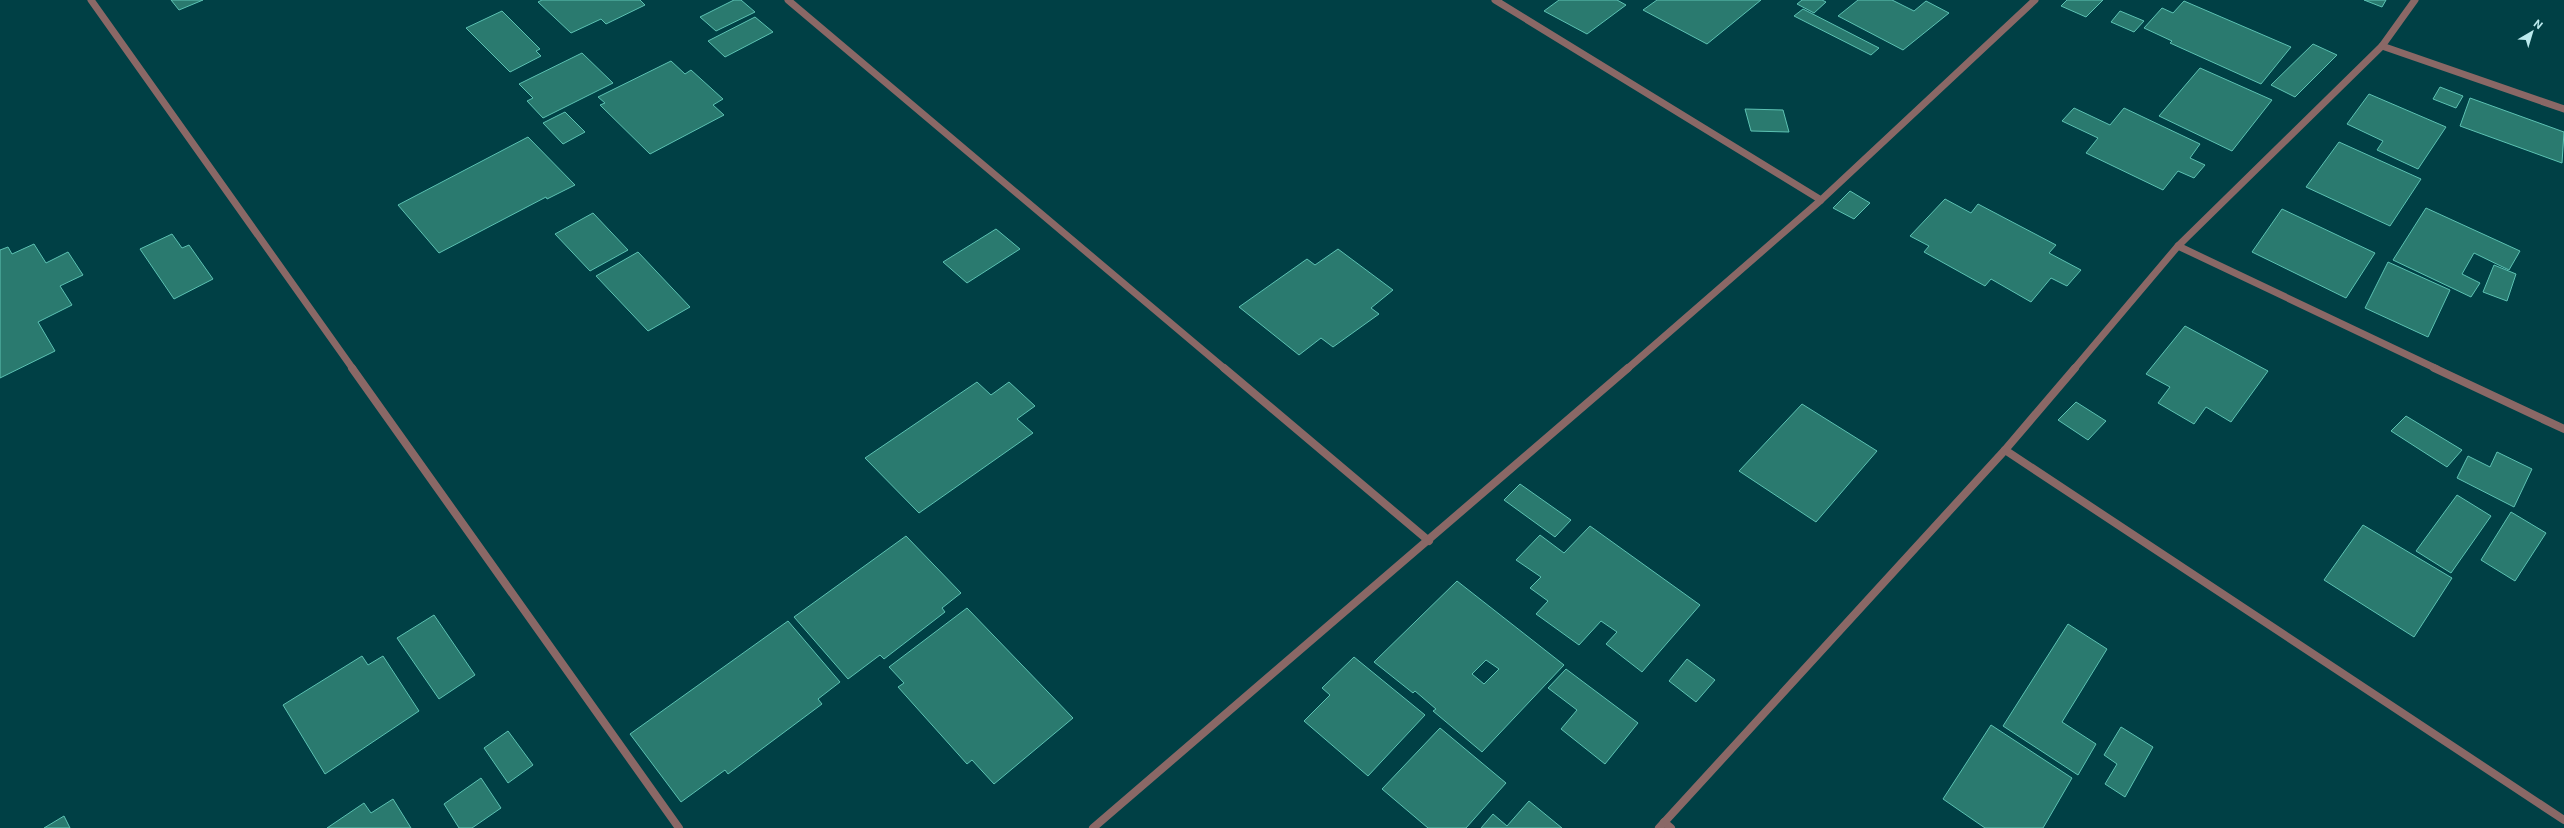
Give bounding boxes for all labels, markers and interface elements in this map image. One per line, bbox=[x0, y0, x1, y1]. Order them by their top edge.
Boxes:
north arrow bbox=[2512, 12, 2552, 52]
text: N bbox=[2531, 17, 2545, 32]

